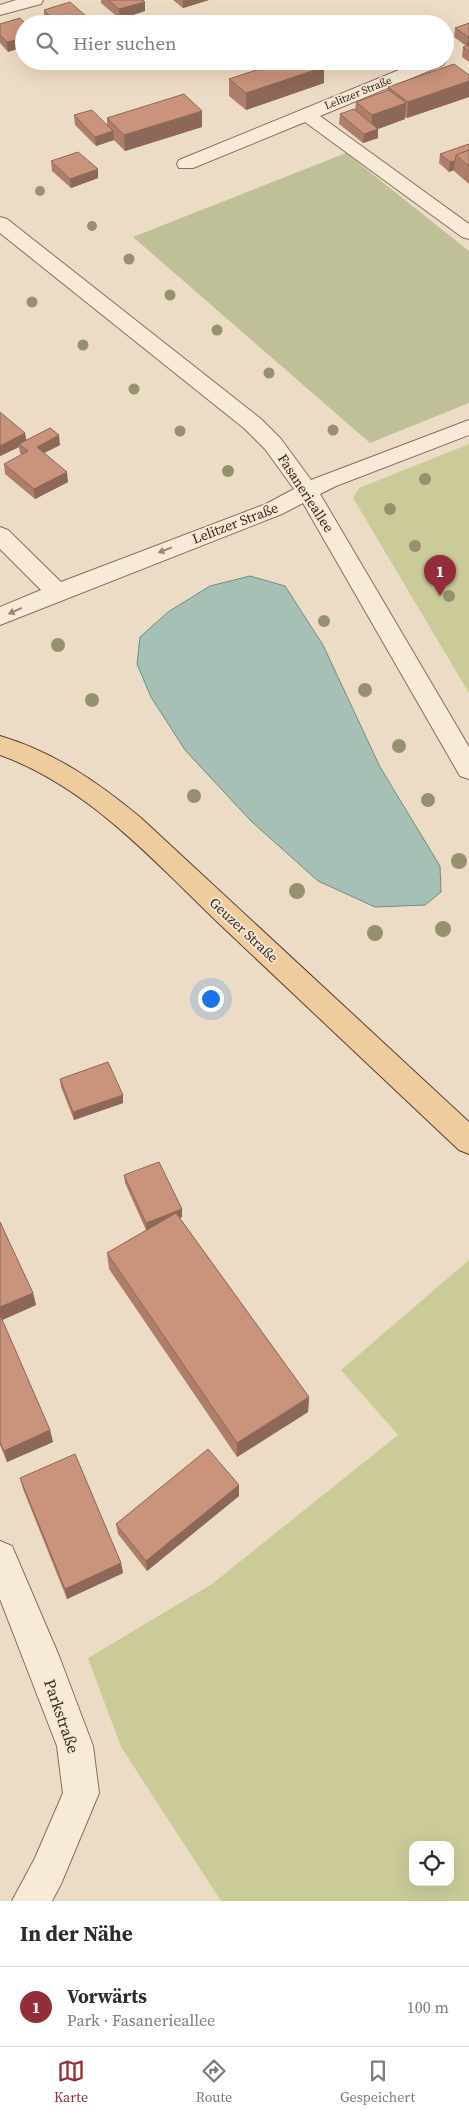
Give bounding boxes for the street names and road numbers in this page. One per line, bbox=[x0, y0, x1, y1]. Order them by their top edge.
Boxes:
street label: Lelitzer Straße bbox=[322, 73, 394, 113]
street label: Fasanerieallee bbox=[273, 450, 339, 536]
street label: Lelitzer Straße bbox=[189, 497, 281, 549]
street label: Geuzer Straße bbox=[205, 893, 283, 967]
street label: Parkstraße bbox=[39, 1676, 85, 1756]

